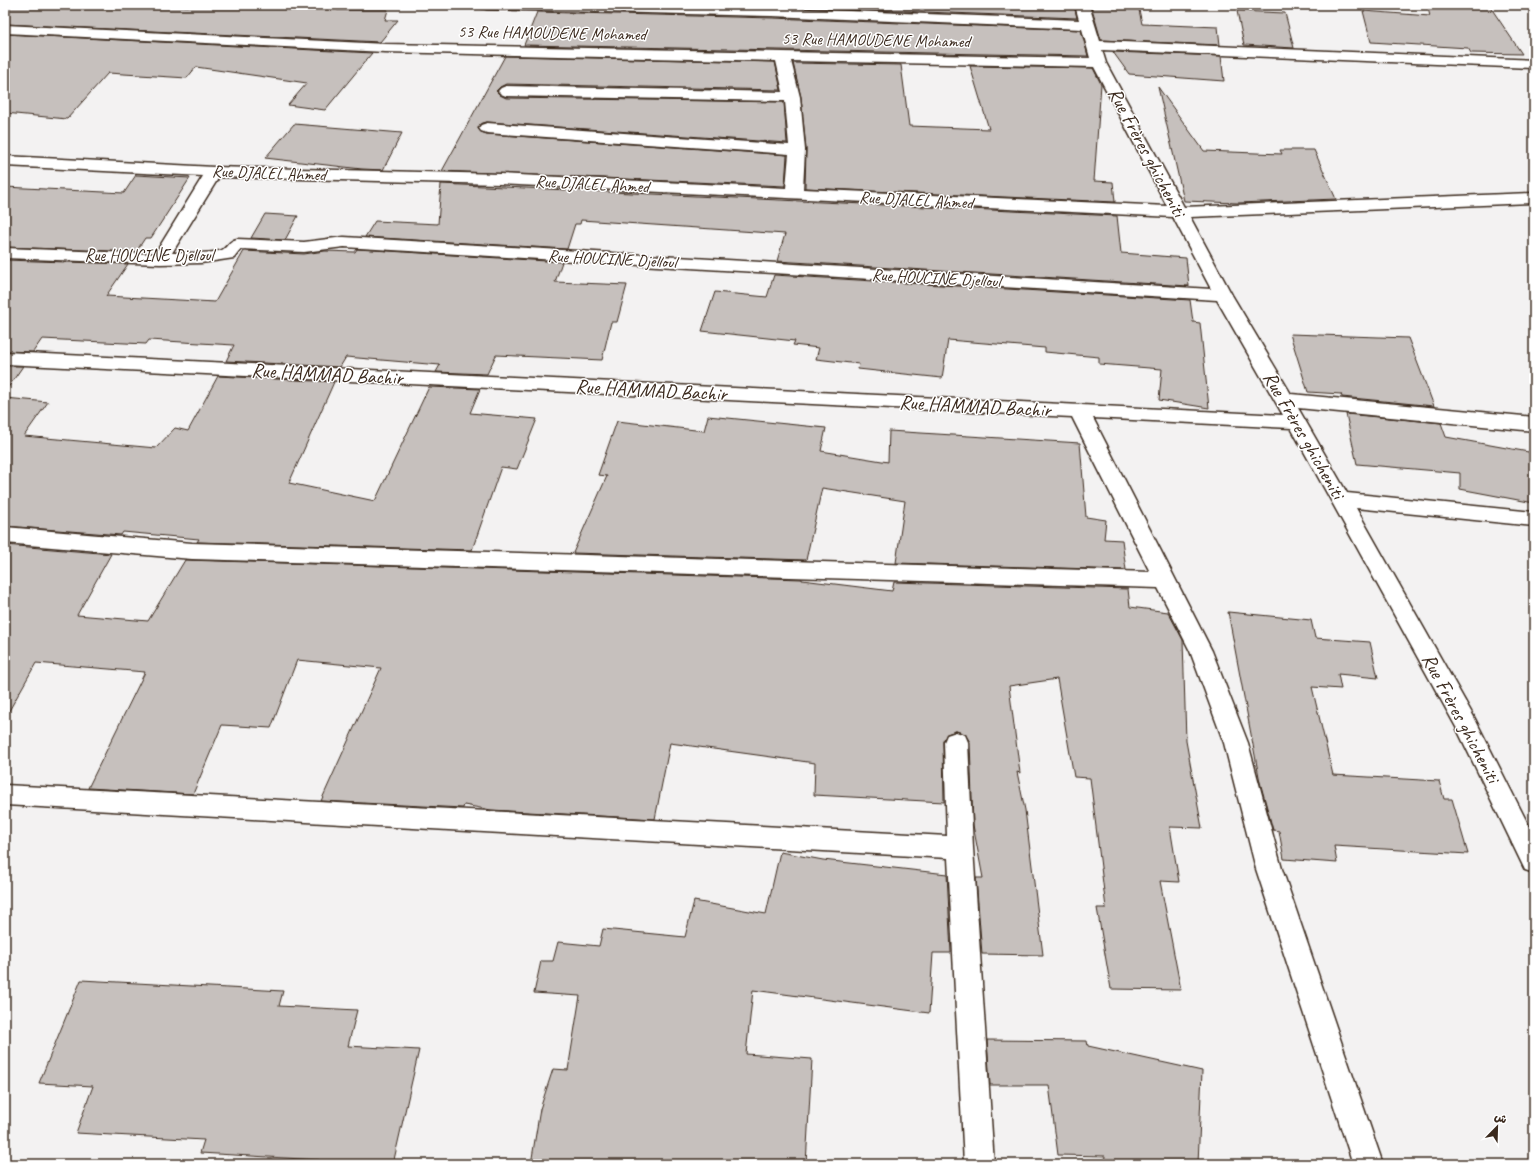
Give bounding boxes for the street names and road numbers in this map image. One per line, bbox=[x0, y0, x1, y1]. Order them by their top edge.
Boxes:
street label: 53 Rue HAMOUDENE Mohamed bbox=[458, 21, 649, 45]
street label: 53 Rue HAMOUDENE Mohamed bbox=[782, 28, 973, 52]
street label: Rue Frères ghicheniti bbox=[1102, 83, 1193, 223]
street label: Rue DJALEL Ahmed bbox=[212, 161, 329, 186]
street label: Rue DJALEL Ahmed bbox=[535, 171, 652, 198]
street label: Rue DJALEL Ahmed bbox=[859, 187, 976, 214]
street label: Rue HOUCINE Djelloul bbox=[85, 245, 217, 266]
street label: Rue HOUCINE Djelloul bbox=[547, 245, 680, 273]
street label: Rue HOUCINE Djelloul bbox=[871, 264, 1004, 292]
street label: Rue HAMMAD Bachir bbox=[251, 358, 405, 391]
street label: Rue Frères ghicheniti bbox=[1257, 367, 1352, 505]
street label: Rue HAMMAD Bachir bbox=[575, 374, 729, 407]
street label: Rue HAMMAD Bachir bbox=[899, 390, 1053, 423]
street label: Rue Frères ghicheniti bbox=[1416, 649, 1507, 789]

